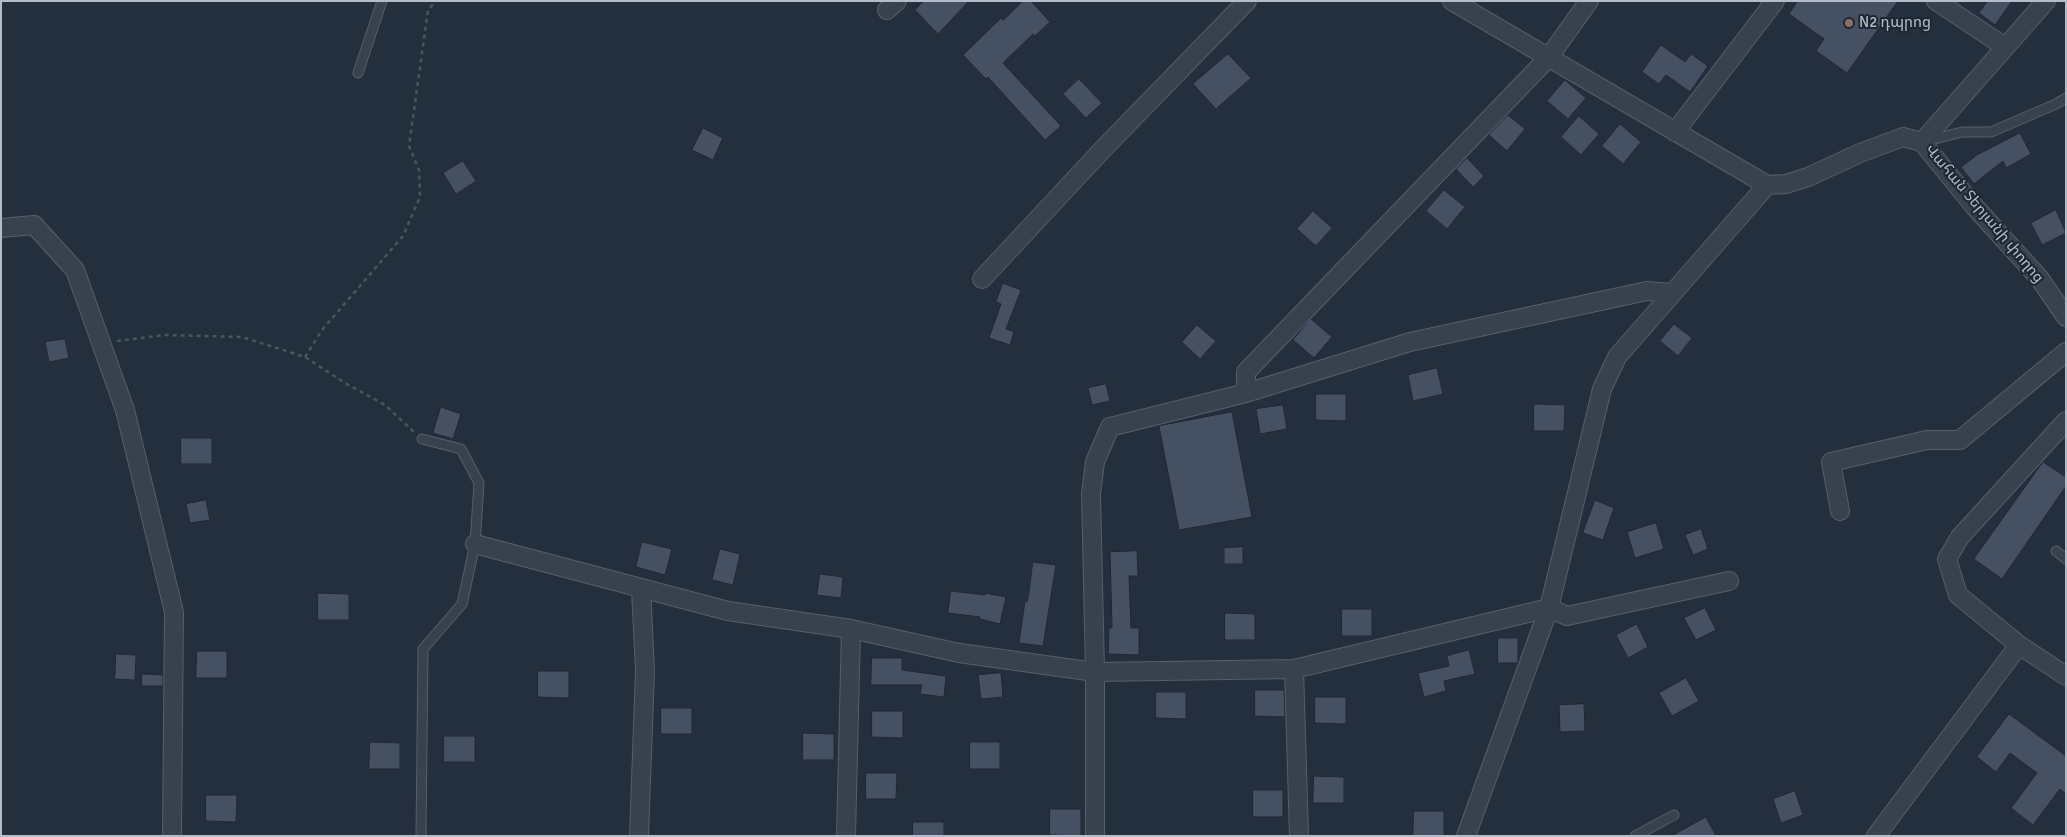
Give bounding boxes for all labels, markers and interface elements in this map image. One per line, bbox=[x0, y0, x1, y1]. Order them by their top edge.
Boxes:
place label: N2 դպրոց bbox=[1859, 14, 1931, 32]
marker: N2 դպրոց bbox=[1843, 17, 1855, 29]
street label: Վահան Տերյանի փողոց bbox=[1921, 141, 2047, 287]

